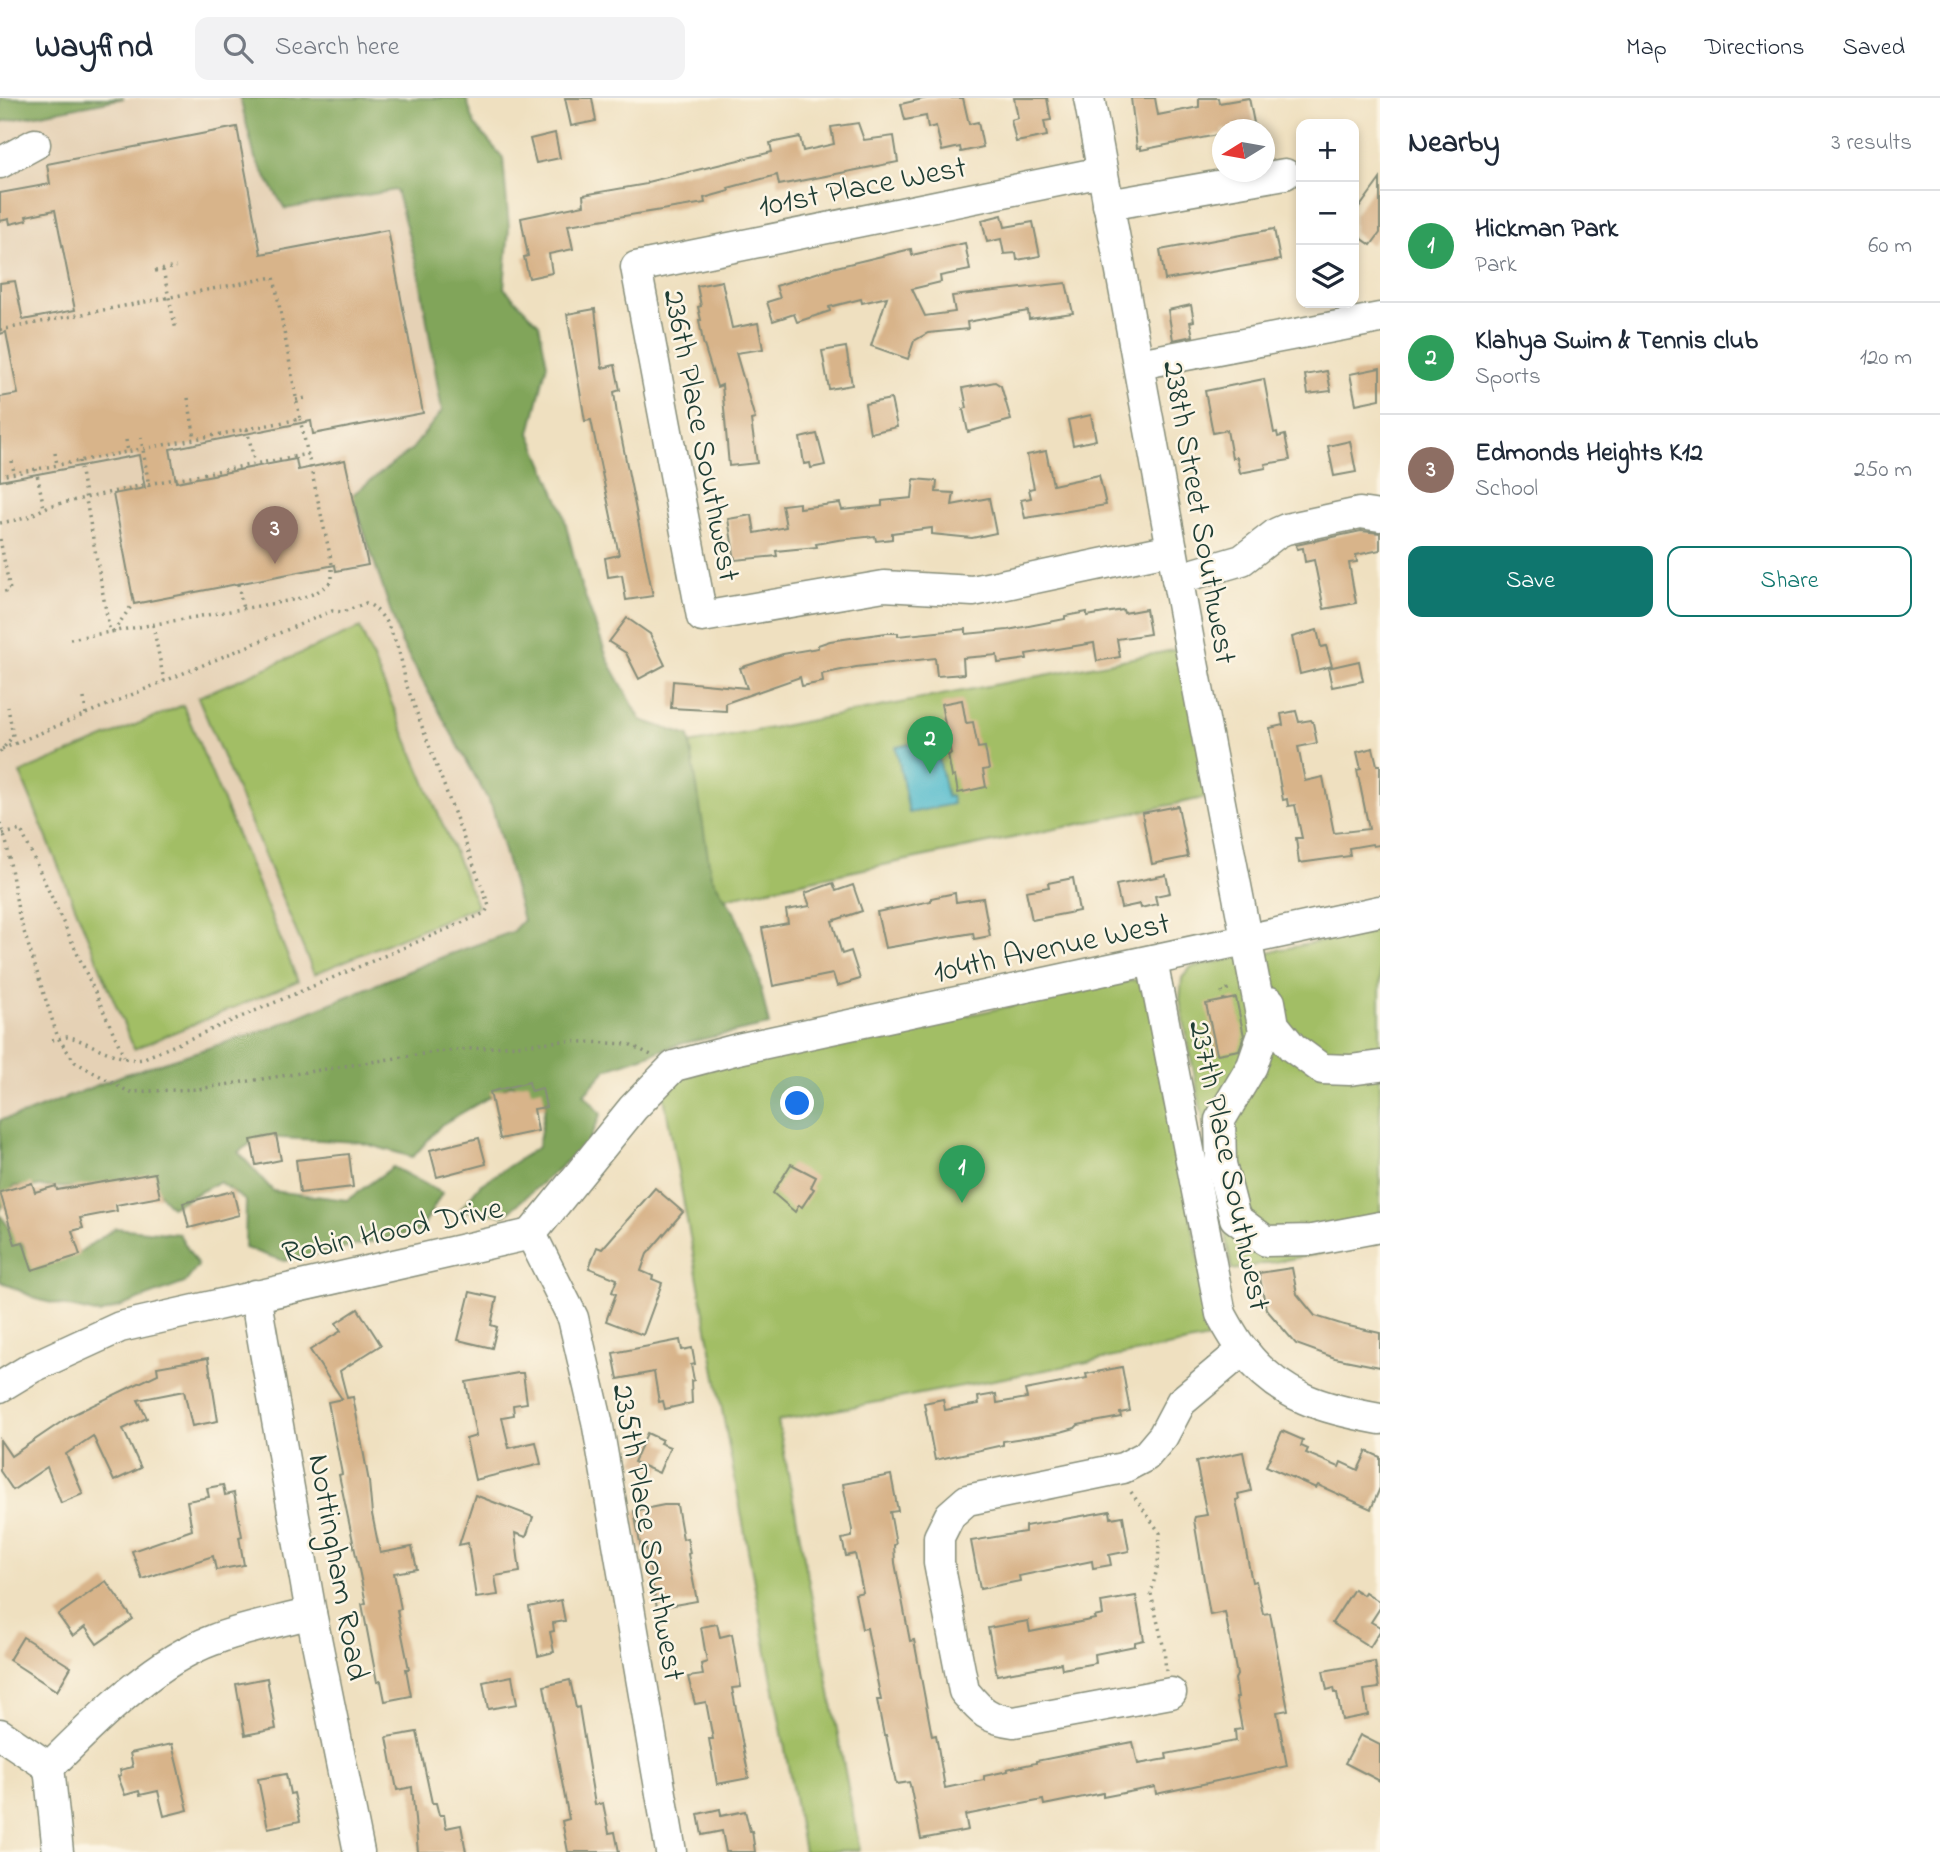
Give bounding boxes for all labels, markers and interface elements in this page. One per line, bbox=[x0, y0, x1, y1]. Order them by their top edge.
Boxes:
search box bbox=[195, 17, 685, 80]
text: Wayfind bbox=[35, 24, 153, 72]
icon: search bbox=[219, 29, 257, 67]
text: Search here bbox=[275, 29, 399, 67]
text: Map bbox=[1626, 31, 1667, 66]
text: Directions bbox=[1705, 31, 1804, 66]
text: Saved bbox=[1842, 31, 1905, 66]
north arrow bbox=[1212, 119, 1275, 182]
map controls bbox=[1296, 119, 1359, 308]
button: + bbox=[1296, 119, 1359, 182]
text: Nearby bbox=[1408, 122, 1500, 166]
text: 3 results bbox=[1831, 127, 1912, 160]
street label: 101st Place West bbox=[755, 145, 971, 232]
button: − bbox=[1296, 182, 1359, 245]
text: Hickman Park bbox=[1475, 211, 1618, 249]
text: 1 bbox=[1427, 230, 1435, 263]
text: 60 m bbox=[1868, 230, 1912, 263]
button: layers bbox=[1296, 245, 1359, 308]
text: Park bbox=[1475, 249, 1517, 282]
street label: 236th Place Southwest bbox=[648, 286, 751, 586]
text: Klahya Swim & Tennis club bbox=[1475, 323, 1758, 361]
text: 2 bbox=[1425, 342, 1437, 375]
text: 120 m bbox=[1860, 342, 1912, 375]
street label: 238th Street Southwest bbox=[1148, 357, 1247, 668]
text: Sports bbox=[1475, 361, 1541, 394]
text: Edmonds Heights K12 bbox=[1475, 435, 1703, 473]
text: 3 bbox=[1426, 454, 1436, 487]
text: 250 m bbox=[1854, 454, 1912, 487]
text: School bbox=[1475, 473, 1538, 506]
pin: 3 bbox=[252, 506, 298, 564]
button: Save bbox=[1408, 546, 1653, 617]
button: Share bbox=[1667, 546, 1912, 617]
pin: 2 bbox=[907, 716, 953, 774]
street label: 104th Avenue West bbox=[929, 901, 1175, 997]
street label: 237th Place Southwest bbox=[1174, 1016, 1281, 1316]
your location bbox=[780, 1086, 814, 1120]
pin: 1 bbox=[939, 1145, 985, 1203]
street label: Robin Hood Drive bbox=[278, 1186, 508, 1279]
street label: 235th Place Southwest bbox=[597, 1380, 696, 1685]
street label: Nottingham Road bbox=[294, 1451, 380, 1685]

